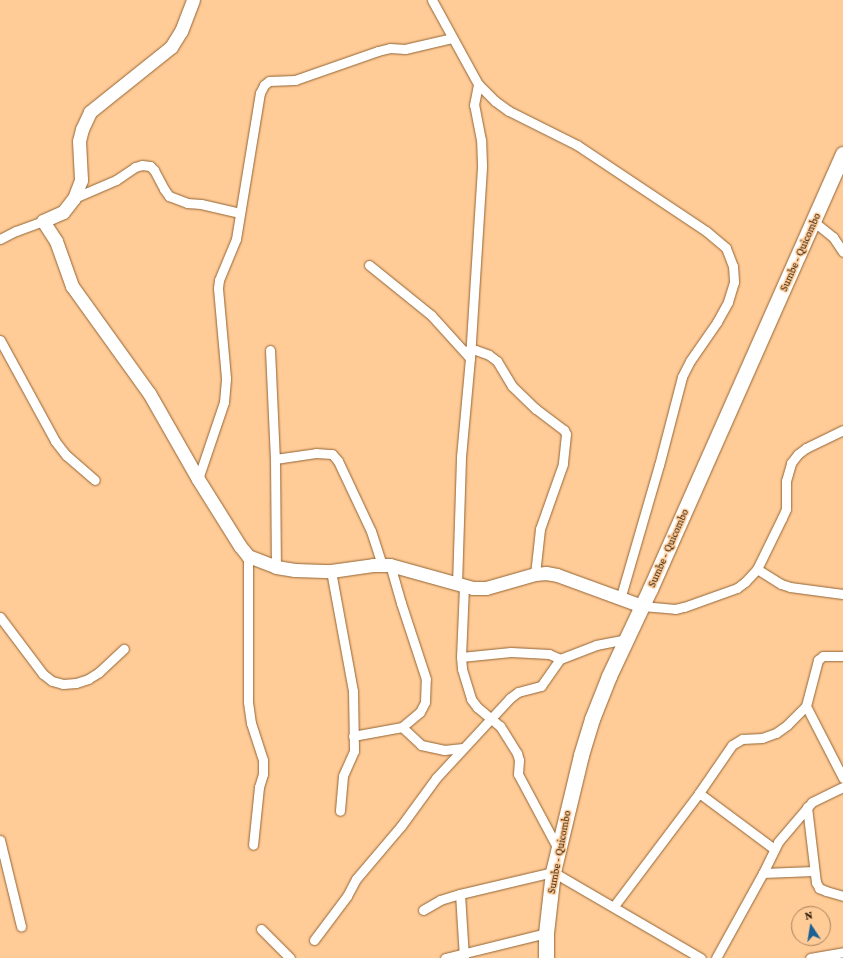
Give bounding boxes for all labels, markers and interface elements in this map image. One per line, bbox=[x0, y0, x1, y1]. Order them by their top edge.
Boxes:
street label: Sumbe - Quicombo bbox=[777, 211, 823, 293]
street label: Sumbe - Quicombo bbox=[645, 507, 691, 589]
street label: Sumbe - Quicombo bbox=[544, 809, 574, 895]
north arrow bbox=[791, 906, 831, 946]
text: N bbox=[804, 909, 814, 922]

